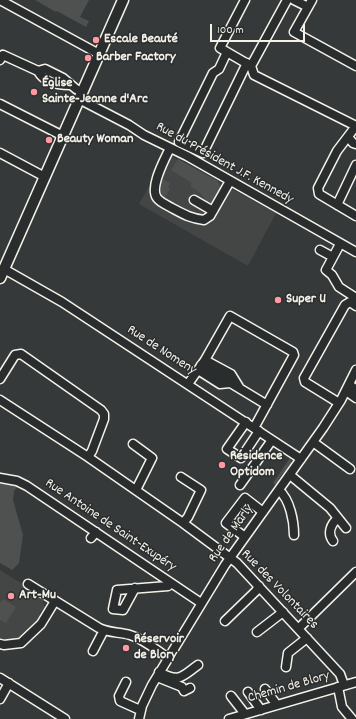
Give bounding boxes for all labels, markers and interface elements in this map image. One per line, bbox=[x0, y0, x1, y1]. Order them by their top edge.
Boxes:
scale bar bbox=[212, 16, 307, 42]
text: 100 m bbox=[217, 22, 244, 39]
place label: Escale Beauté bbox=[104, 32, 178, 48]
marker: Escale Beauté bbox=[91, 35, 101, 45]
place label: Barber Factory bbox=[96, 50, 176, 66]
marker: Barber Factory bbox=[83, 53, 93, 63]
place label: Église Sainte-Jeanne d'Arc bbox=[42, 76, 148, 108]
marker: Église Sainte-Jeanne d'Arc bbox=[29, 87, 39, 97]
street label: Rue du Président J.F. Kennedy bbox=[152, 119, 296, 209]
place label: Beauty Woman bbox=[57, 132, 133, 148]
marker: Beauty Woman bbox=[44, 135, 54, 145]
place label: Super U bbox=[286, 292, 326, 308]
marker: Super U bbox=[273, 295, 283, 305]
street label: Rue de Nomeny bbox=[123, 322, 199, 380]
place label: Résidence Optidom bbox=[230, 449, 282, 482]
marker: Résidence Optidom bbox=[217, 460, 227, 470]
street label: Rue Antoine de Saint-Exupéry bbox=[41, 476, 179, 576]
street label: Rue de Marly bbox=[206, 502, 258, 566]
street label: Rue des Volontaires bbox=[237, 547, 321, 633]
place label: Art-Mu bbox=[19, 588, 56, 604]
marker: Art-Mu bbox=[6, 591, 16, 601]
place label: Réservoir de Blory bbox=[134, 632, 184, 664]
marker: Réservoir de Blory bbox=[121, 643, 131, 653]
street label: Chemin de Blory bbox=[246, 668, 332, 708]

